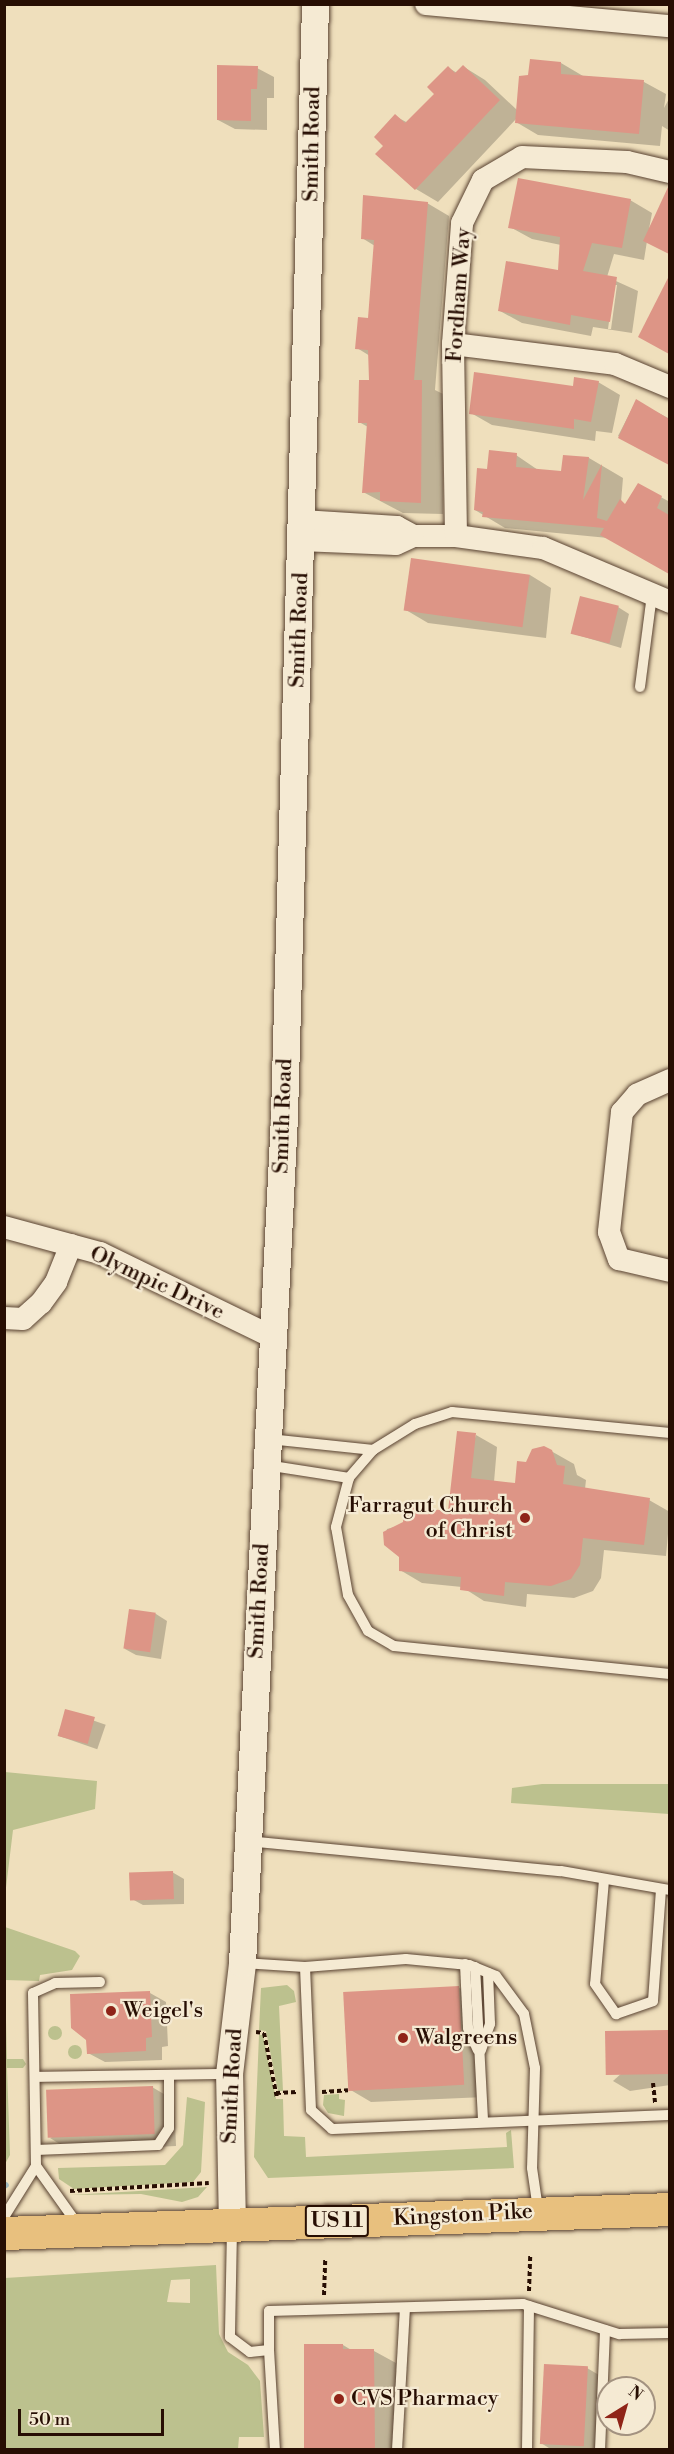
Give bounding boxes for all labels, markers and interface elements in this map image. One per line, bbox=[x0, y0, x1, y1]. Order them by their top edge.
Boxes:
street label: Smith Road bbox=[298, 86, 326, 202]
street label: Fordham Way bbox=[441, 227, 477, 363]
street label: Smith Road bbox=[284, 572, 314, 688]
street label: Smith Road bbox=[268, 1058, 298, 1174]
street label: Olympic Drive bbox=[86, 1240, 228, 1326]
place label: Farragut Church of Christ bbox=[348, 1492, 513, 1544]
marker: Farragut Church of Christ bbox=[518, 1511, 532, 1525]
street label: Smith Road bbox=[243, 1543, 275, 1659]
place label: Weigel's bbox=[123, 1998, 203, 2024]
marker: Weigel's bbox=[104, 2004, 118, 2018]
place label: Walgreens bbox=[415, 2025, 517, 2051]
street label: Smith Road bbox=[216, 2028, 248, 2144]
marker: Walgreens bbox=[396, 2031, 410, 2045]
street label: Kingston Pike bbox=[392, 2198, 534, 2232]
road number: US 11 bbox=[304, 2203, 370, 2239]
north arrow bbox=[596, 2376, 656, 2436]
text: N bbox=[625, 2381, 647, 2405]
place label: CVS Pharmacy bbox=[351, 2386, 498, 2412]
marker: CVS Pharmacy bbox=[332, 2392, 346, 2406]
scale bar bbox=[21, 2397, 166, 2435]
text: 50 m bbox=[29, 2408, 70, 2431]

